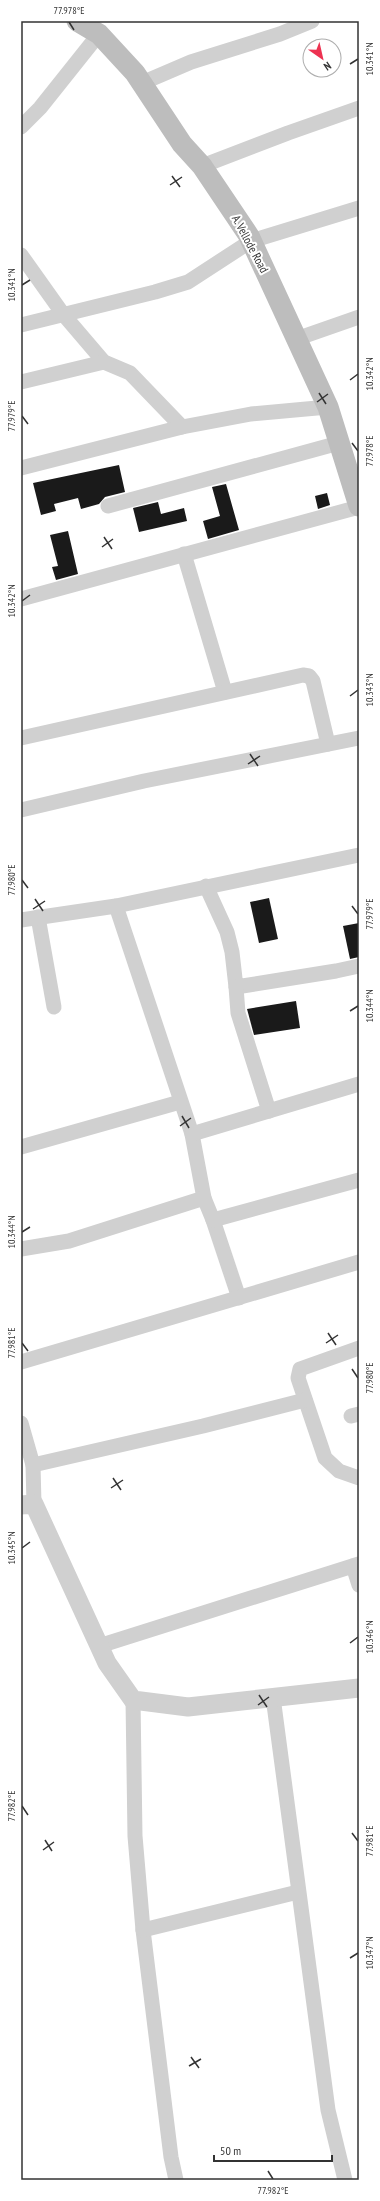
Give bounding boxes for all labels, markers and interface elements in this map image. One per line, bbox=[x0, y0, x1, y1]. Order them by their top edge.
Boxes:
text: 77.978°E bbox=[53, 4, 85, 17]
north arrow bbox=[302, 38, 342, 78]
text: 10.341°N bbox=[363, 42, 376, 76]
text: N bbox=[321, 59, 334, 74]
street label: A. Vellode Road bbox=[229, 212, 272, 275]
text: 10.341°N bbox=[5, 268, 18, 302]
text: 10.342°N bbox=[363, 357, 376, 391]
text: 77.979°E bbox=[5, 400, 18, 432]
text: 77.978°E bbox=[363, 435, 376, 467]
text: 10.342°N bbox=[5, 584, 18, 618]
text: 10.343°N bbox=[363, 673, 376, 707]
text: 77.980°E bbox=[5, 864, 18, 896]
text: 77.979°E bbox=[363, 898, 376, 930]
text: 10.344°N bbox=[363, 989, 376, 1023]
text: 10.344°N bbox=[5, 1215, 18, 1249]
text: 77.981°E bbox=[5, 1327, 18, 1359]
text: 77.980°E bbox=[363, 1362, 376, 1394]
text: 10.345°N bbox=[5, 1531, 18, 1565]
text: 10.346°N bbox=[363, 1620, 376, 1654]
text: 77.982°E bbox=[5, 1790, 18, 1822]
text: 77.981°E bbox=[363, 1825, 376, 1857]
text: 10.347°N bbox=[363, 1936, 376, 1970]
scale bar bbox=[214, 2137, 332, 2163]
text: 50 m bbox=[220, 2143, 241, 2158]
text: 77.982°E bbox=[257, 2184, 289, 2197]

